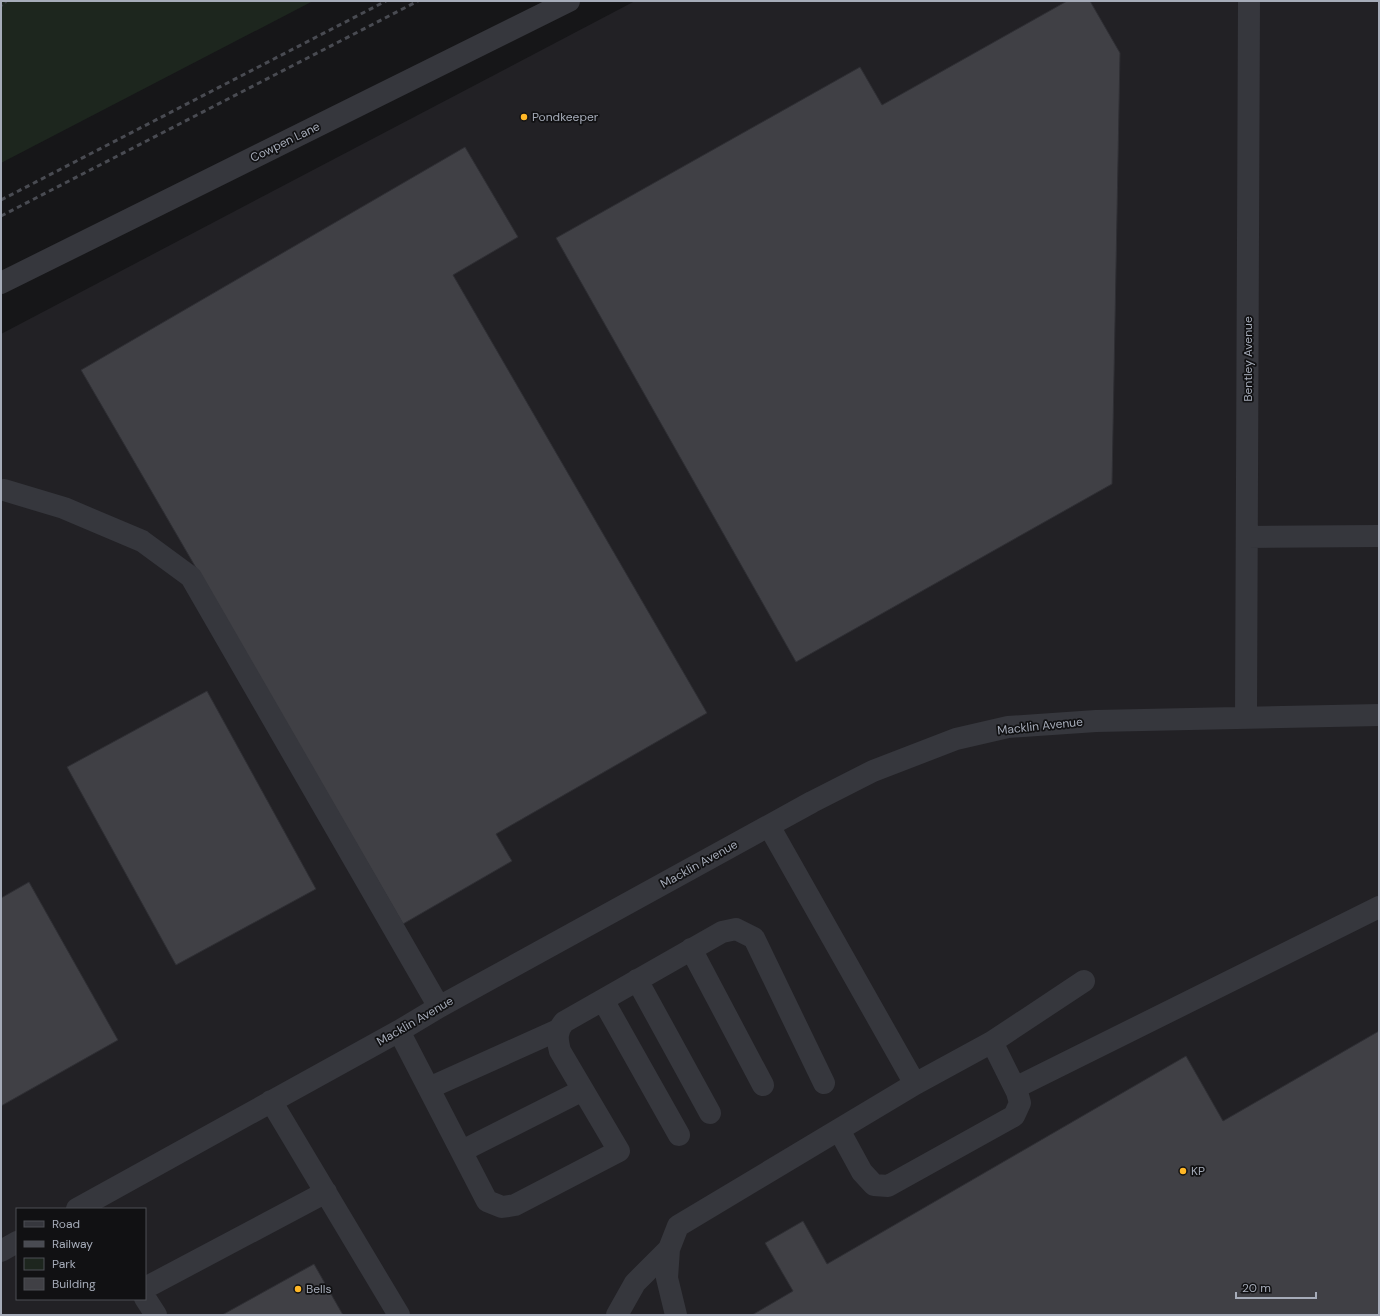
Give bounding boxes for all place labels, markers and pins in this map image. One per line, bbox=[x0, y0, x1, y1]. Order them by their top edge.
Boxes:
place label: Pondkeeper bbox=[532, 109, 599, 125]
marker: Pondkeeper bbox=[519, 112, 529, 122]
place label: KP bbox=[1191, 1163, 1205, 1179]
marker: KP bbox=[1178, 1166, 1188, 1176]
place label: Bells bbox=[306, 1281, 331, 1297]
marker: Bells bbox=[293, 1284, 303, 1294]

